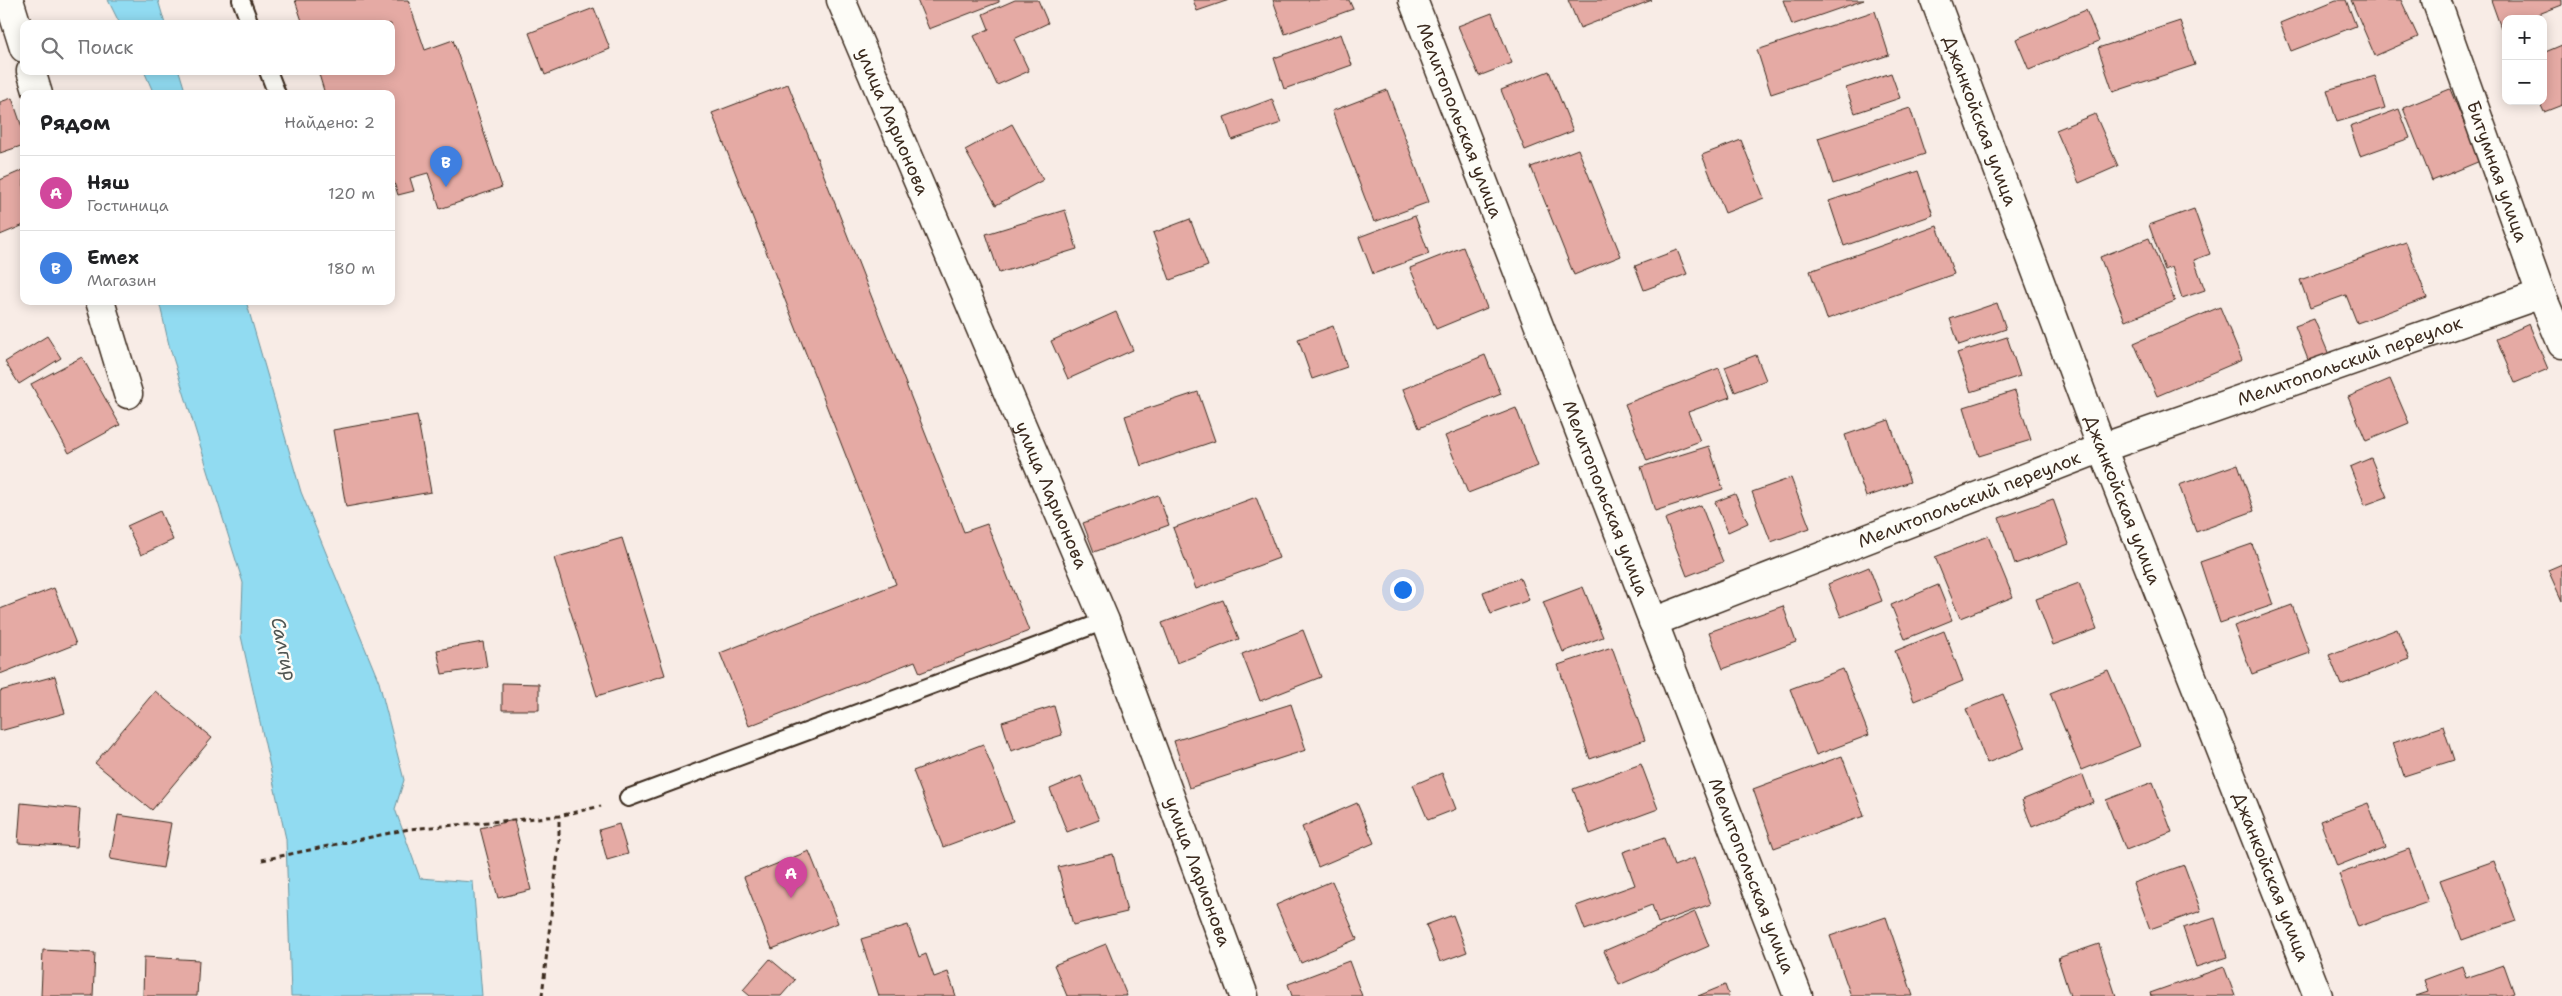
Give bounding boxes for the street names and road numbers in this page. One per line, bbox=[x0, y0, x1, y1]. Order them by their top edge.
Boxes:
street label: Мелитопольская улица bbox=[1411, 19, 1508, 222]
street label: Джанкойская улица bbox=[1937, 32, 2023, 209]
street label: улица Ларионова bbox=[851, 44, 935, 199]
street label: Битумная улица bbox=[2461, 98, 2533, 245]
street label: Мелитопольский переулок bbox=[2234, 310, 2466, 412]
street label: Мелитопольская улица bbox=[1557, 397, 1654, 599]
street label: Джанкойская улица bbox=[2079, 412, 2167, 588]
street label: улица Ларионова bbox=[1009, 418, 1093, 573]
street label: Мелитопольский переулок bbox=[1854, 445, 2084, 554]
street label: Мелитопольская улица bbox=[1703, 775, 1800, 977]
street label: Джанкойская улица bbox=[2227, 789, 2315, 965]
street label: улица Ларионова bbox=[1159, 793, 1237, 950]

